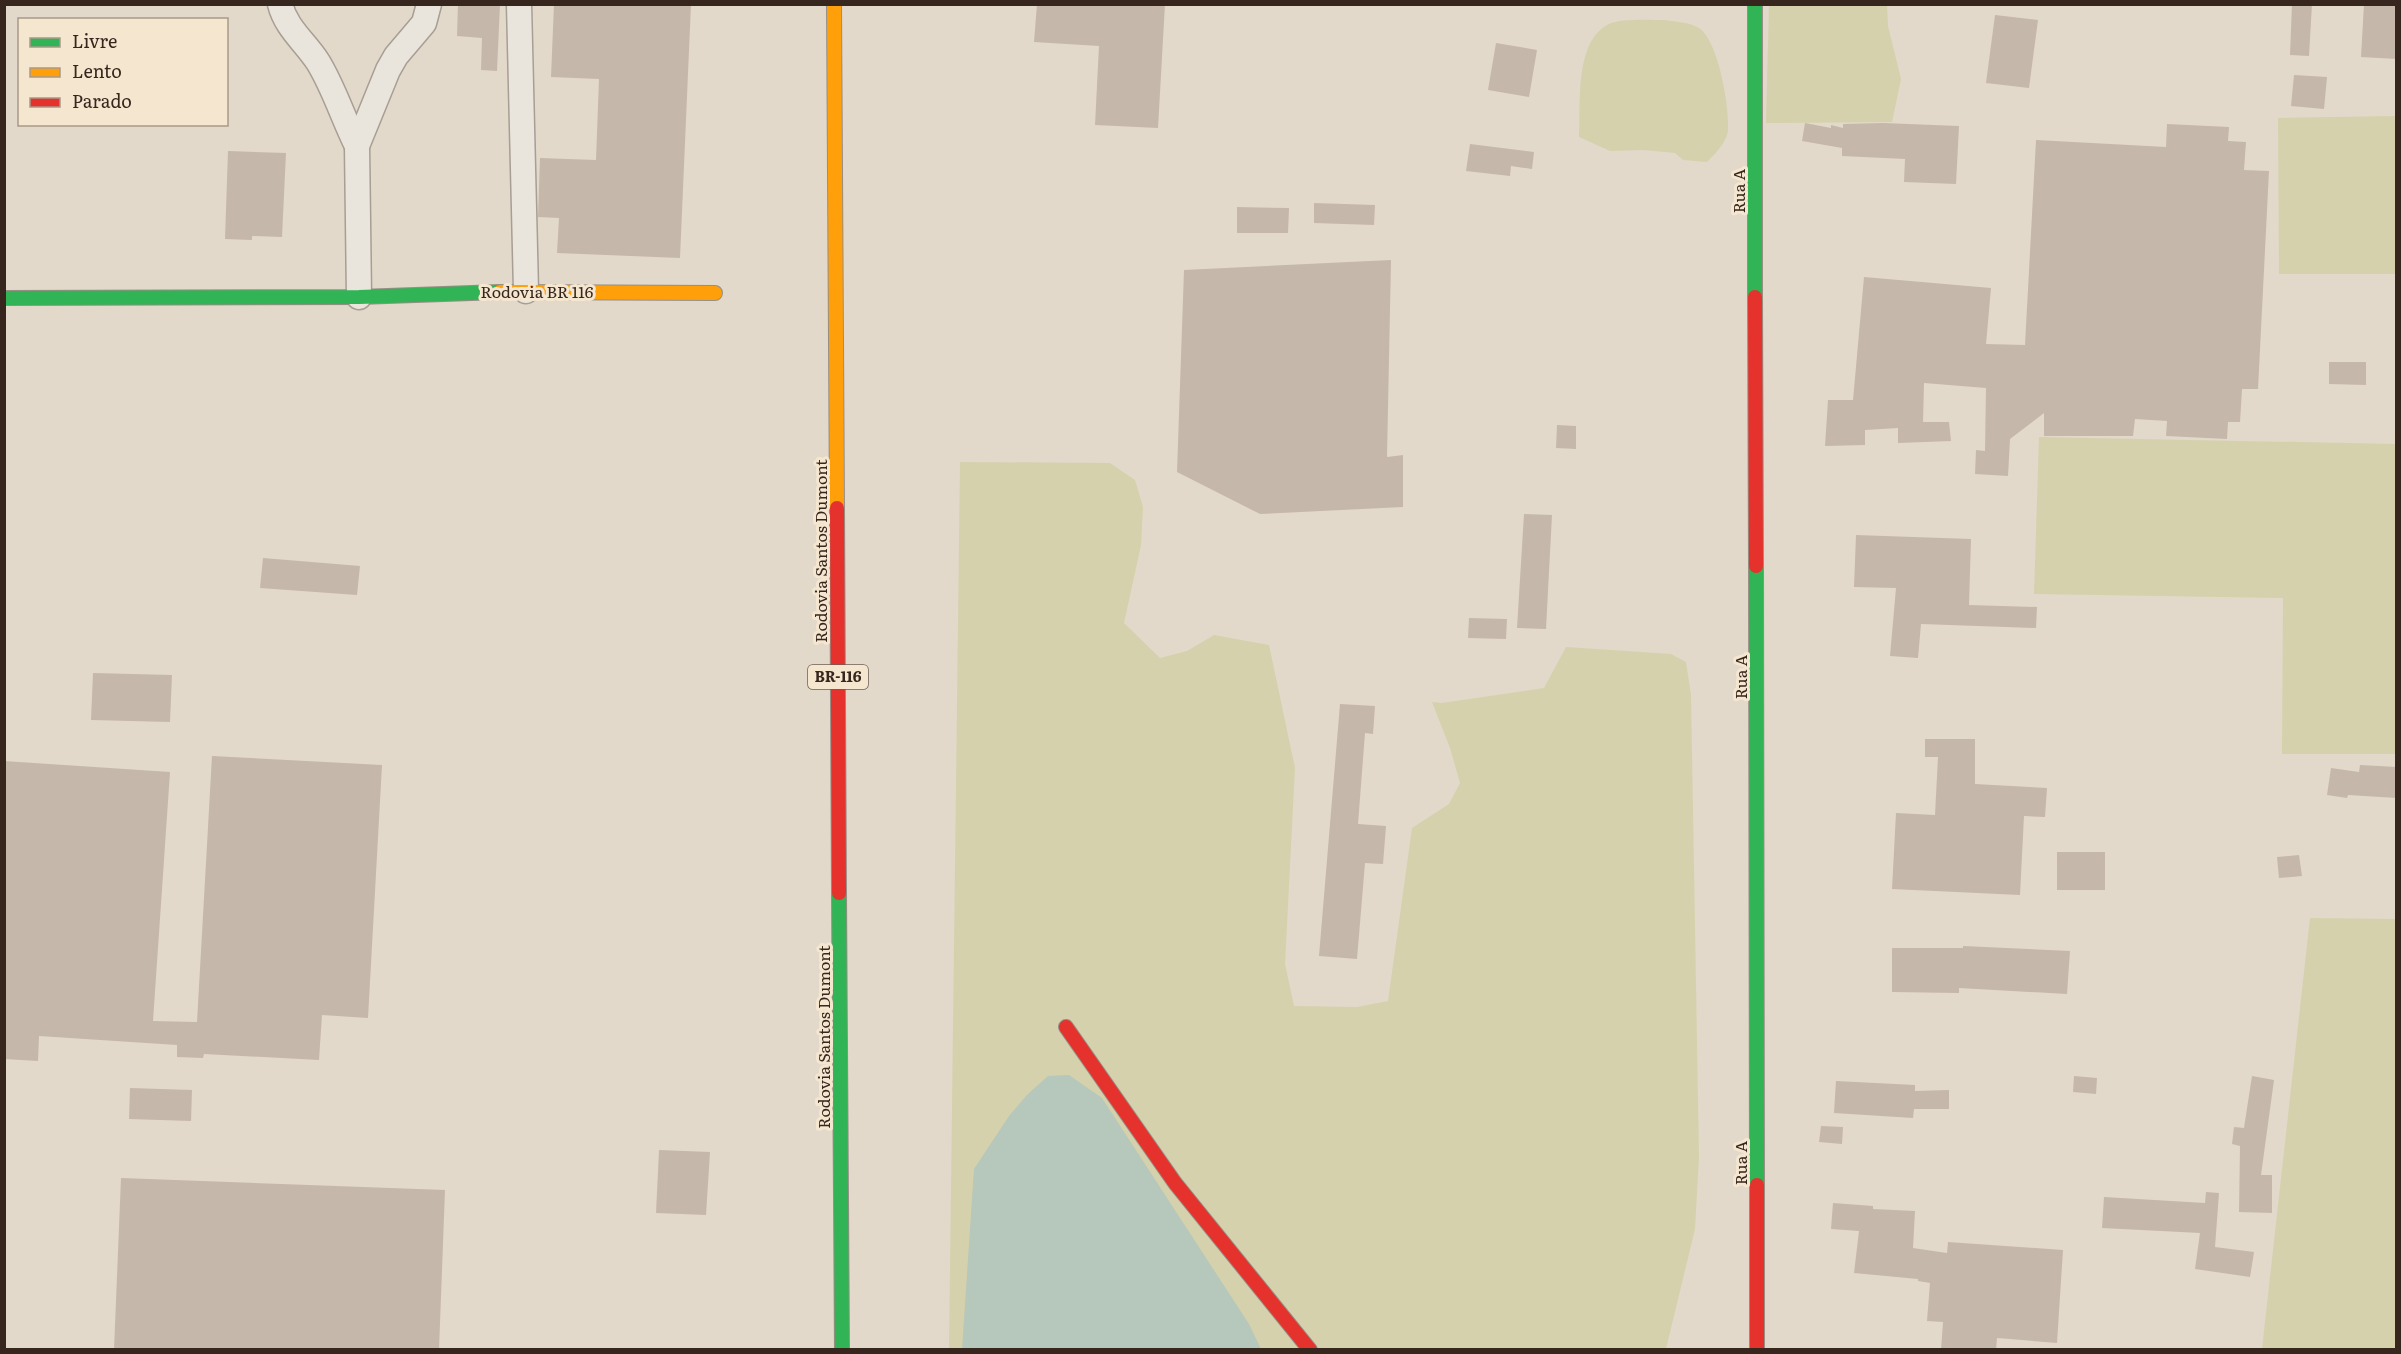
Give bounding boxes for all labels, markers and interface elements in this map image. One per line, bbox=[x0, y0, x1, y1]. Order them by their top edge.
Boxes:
legend bbox=[18, 18, 228, 126]
text: Livre bbox=[72, 27, 117, 54]
text: Lento bbox=[72, 57, 122, 84]
text: Parado bbox=[72, 87, 132, 114]
street label: Rua A bbox=[1726, 168, 1750, 213]
street label: Rodovia BR 116 bbox=[481, 279, 594, 303]
street label: Rodovia Santos Dumont bbox=[808, 459, 832, 643]
street label: Rua A bbox=[1728, 654, 1752, 699]
road number: BR-116 bbox=[808, 665, 868, 689]
street label: Rodovia Santos Dumont bbox=[811, 945, 835, 1129]
street label: Rua A bbox=[1728, 1140, 1752, 1185]

